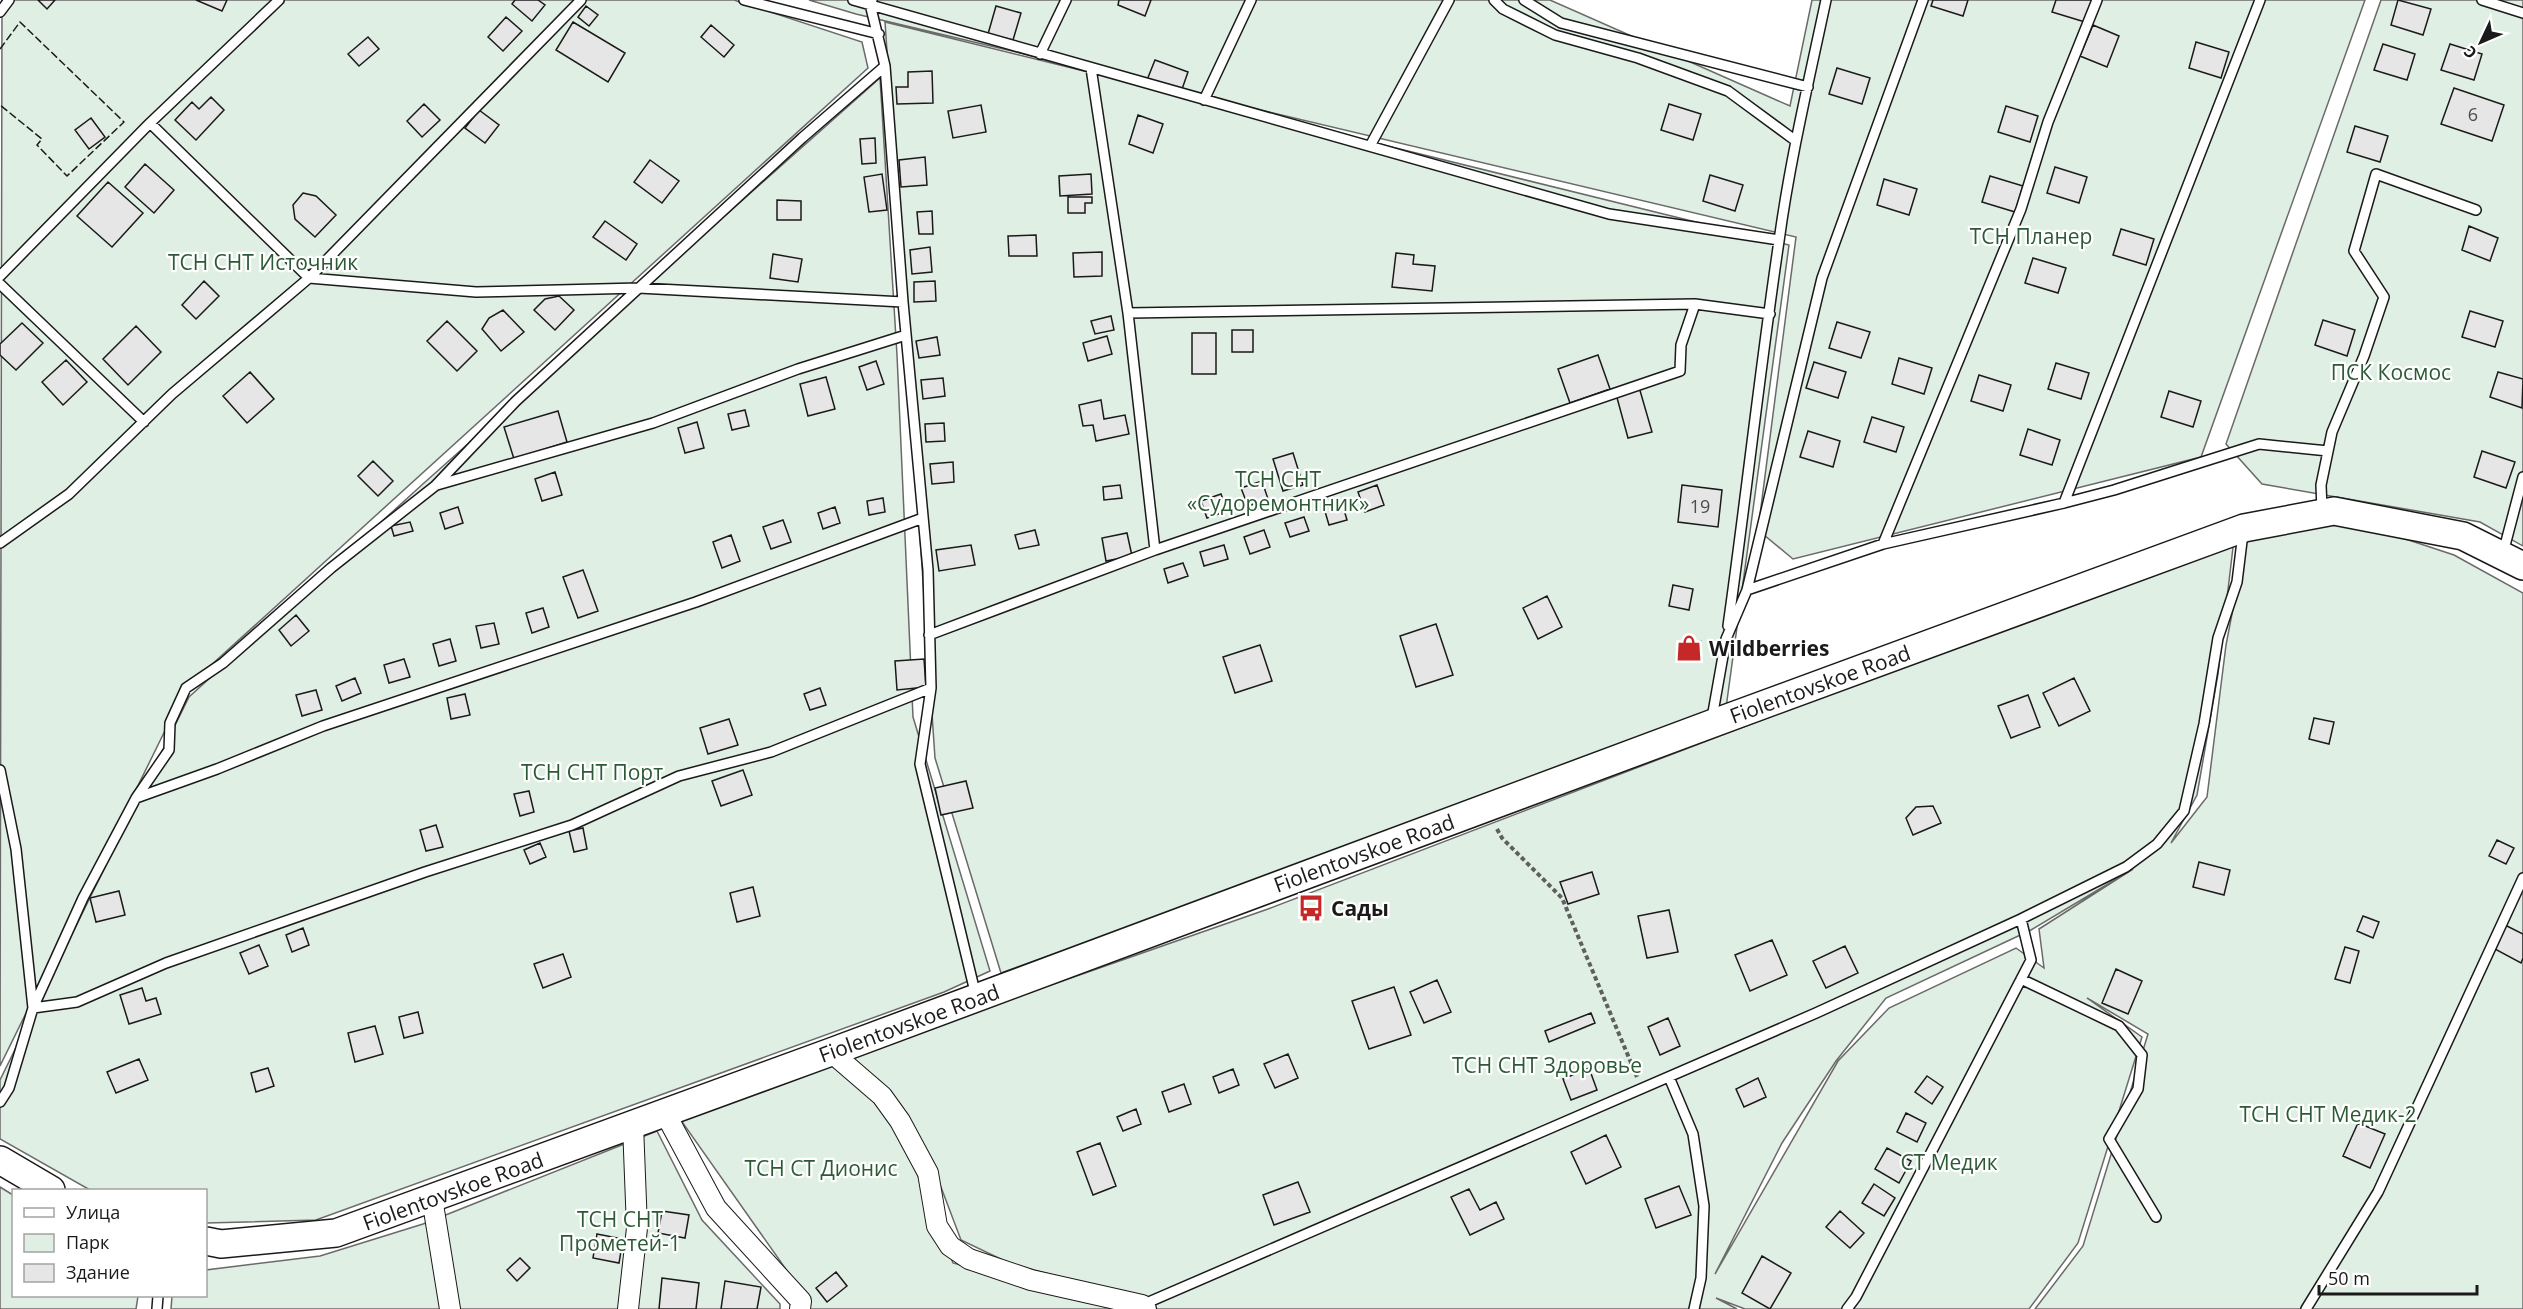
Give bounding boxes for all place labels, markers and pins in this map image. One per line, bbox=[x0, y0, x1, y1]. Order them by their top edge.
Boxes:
shop icon: Wildberries bbox=[1674, 633, 1704, 663]
place label: Wildberries bbox=[1709, 634, 1829, 662]
bus stop icon: Сады bbox=[1296, 893, 1326, 923]
place label: Сады bbox=[1331, 894, 1389, 922]

